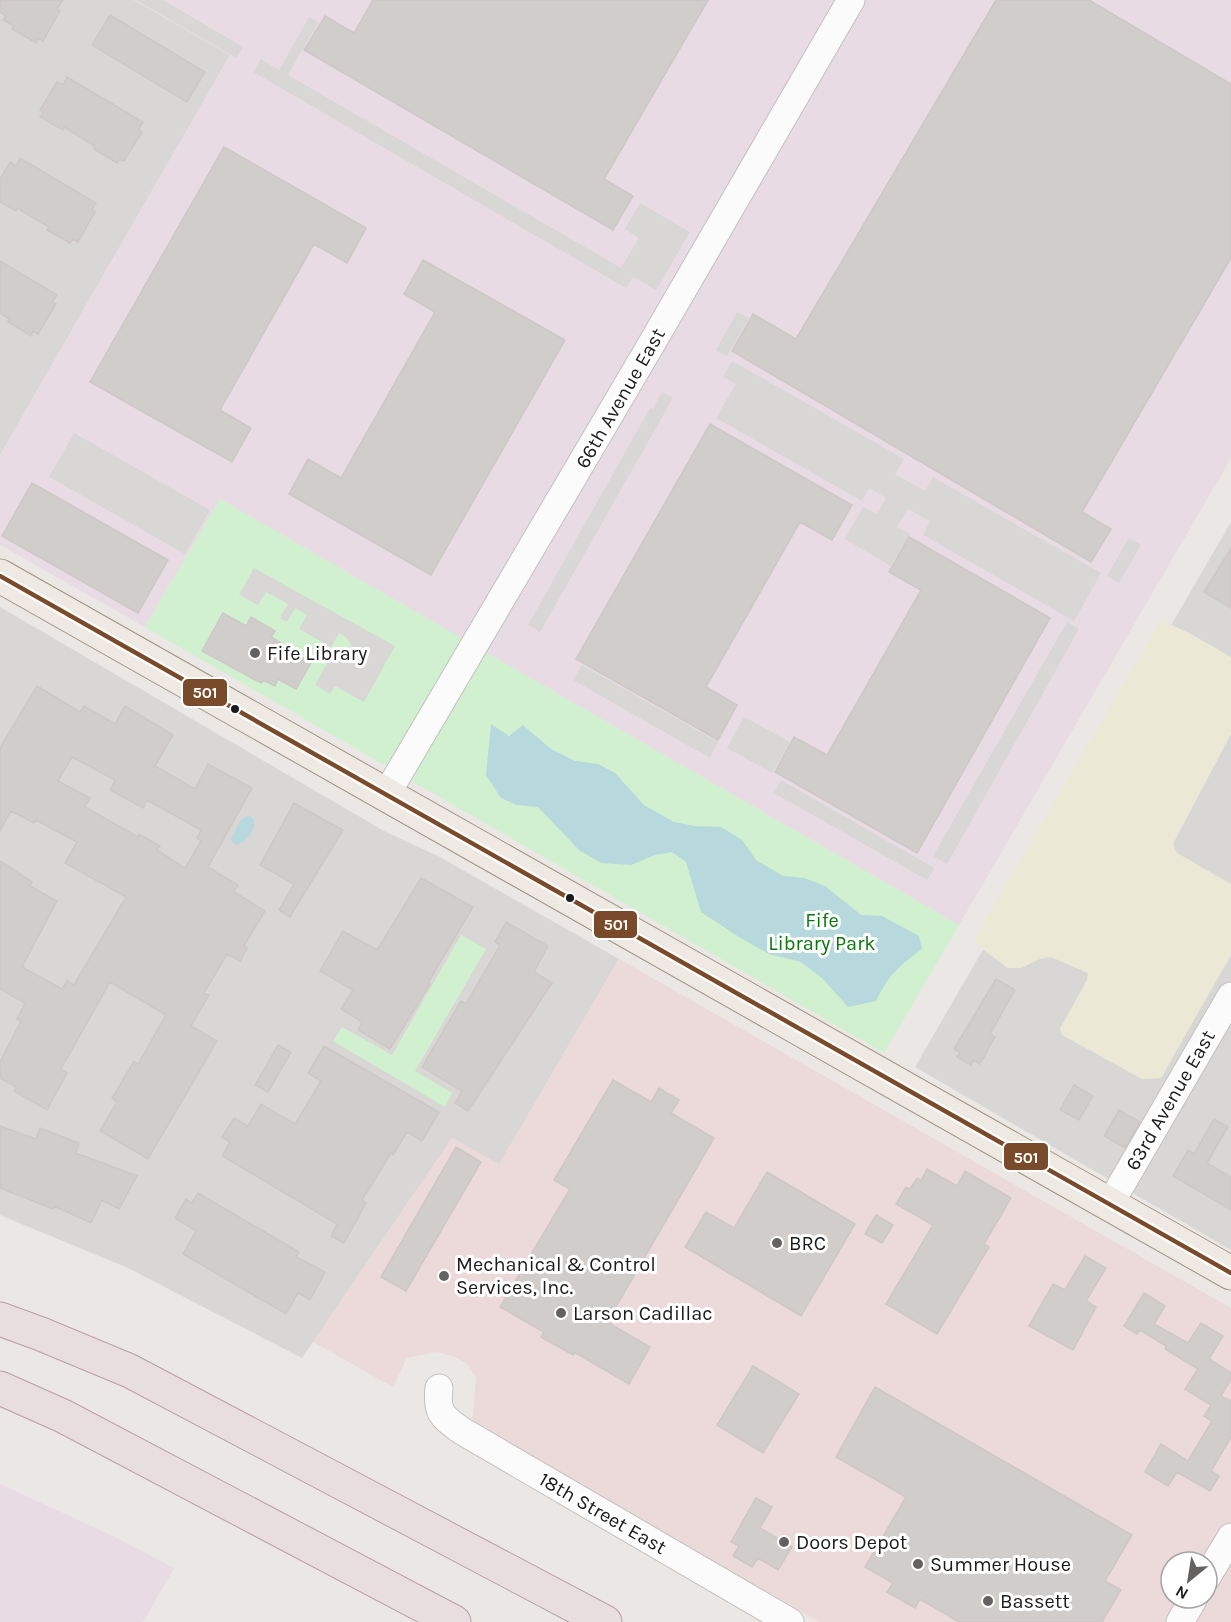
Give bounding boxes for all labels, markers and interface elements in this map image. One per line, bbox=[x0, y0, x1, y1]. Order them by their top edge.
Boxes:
street label: 66th Avenue East bbox=[571, 324, 670, 472]
place label: Fife Library bbox=[267, 642, 367, 665]
marker: Fife Library bbox=[248, 646, 262, 660]
line badge: 501 bbox=[182, 678, 228, 707]
text: 501 bbox=[192, 683, 218, 702]
unlabelled marker bbox=[229, 703, 241, 715]
unlabelled marker bbox=[564, 892, 576, 904]
park label: Fife Library Park bbox=[768, 909, 876, 955]
line badge: 501 bbox=[593, 910, 638, 939]
text: 501 bbox=[603, 915, 629, 934]
street label: 63rd Avenue East bbox=[1121, 1026, 1220, 1174]
line badge: 501 bbox=[1003, 1142, 1049, 1171]
text: 501 bbox=[1013, 1148, 1039, 1167]
place label: BRC bbox=[789, 1232, 826, 1255]
marker: BRC bbox=[770, 1236, 784, 1250]
place label: Mechanical & Control Services, Inc. bbox=[456, 1253, 656, 1299]
marker: Mechanical & Control Services, Inc. bbox=[437, 1269, 451, 1283]
place label: Larson Cadillac bbox=[573, 1302, 712, 1325]
marker: Larson Cadillac bbox=[554, 1306, 568, 1320]
street label: 18th Street East bbox=[535, 1468, 671, 1559]
place label: Doors Depot bbox=[796, 1531, 908, 1554]
marker: Doors Depot bbox=[777, 1535, 791, 1549]
north arrow bbox=[1159, 1550, 1219, 1610]
place label: Summer House bbox=[930, 1553, 1071, 1576]
marker: Summer House bbox=[911, 1557, 925, 1571]
text: N bbox=[1172, 1581, 1191, 1604]
place label: Bassett bbox=[1000, 1590, 1070, 1613]
marker: Bassett bbox=[981, 1594, 995, 1608]

